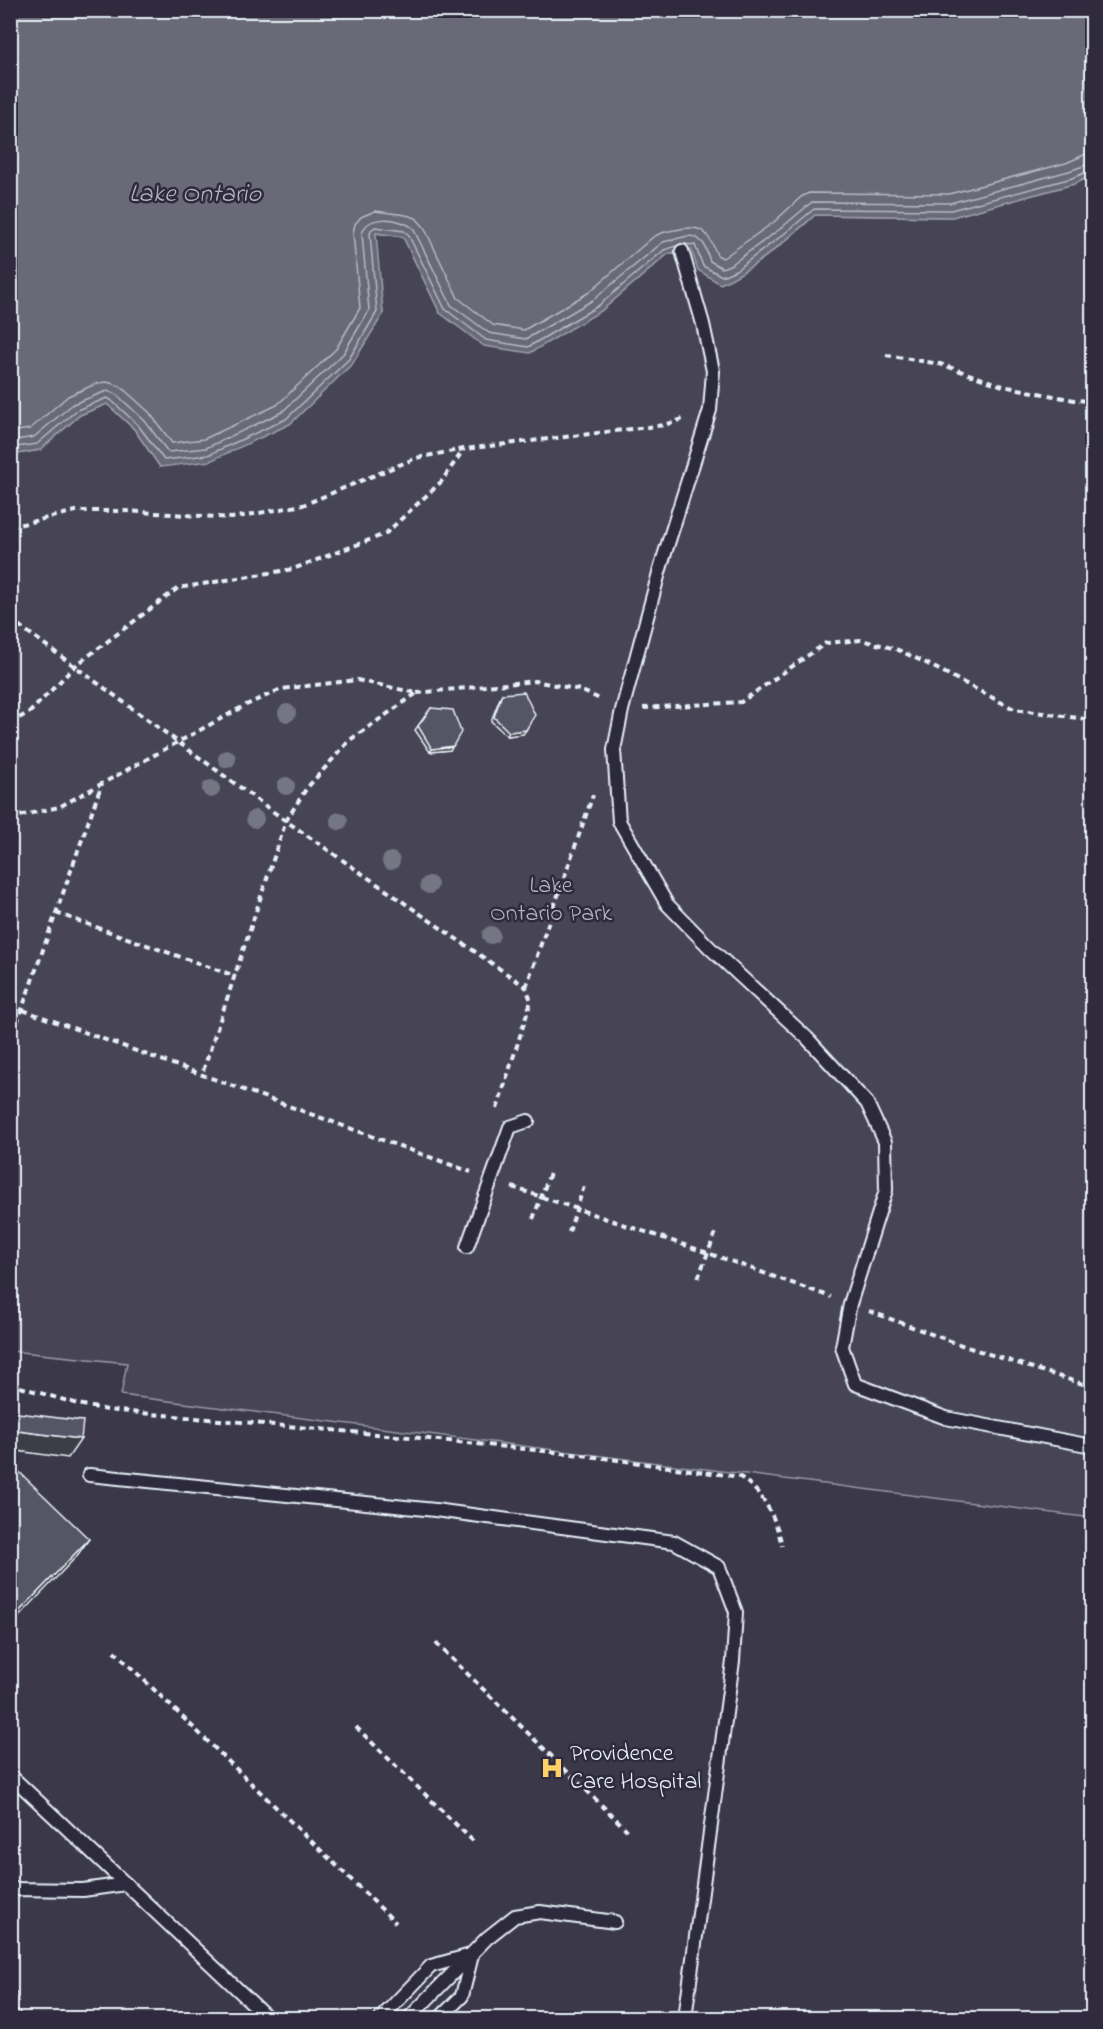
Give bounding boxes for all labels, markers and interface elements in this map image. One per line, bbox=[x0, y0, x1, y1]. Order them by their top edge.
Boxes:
water label: Lake Ontario bbox=[129, 176, 263, 214]
park label: Lake Ontario Park bbox=[490, 869, 613, 932]
place label: Providence Care Hospital bbox=[570, 1737, 701, 1800]
hospital icon: Providence Care Hospital bbox=[539, 1755, 565, 1781]

